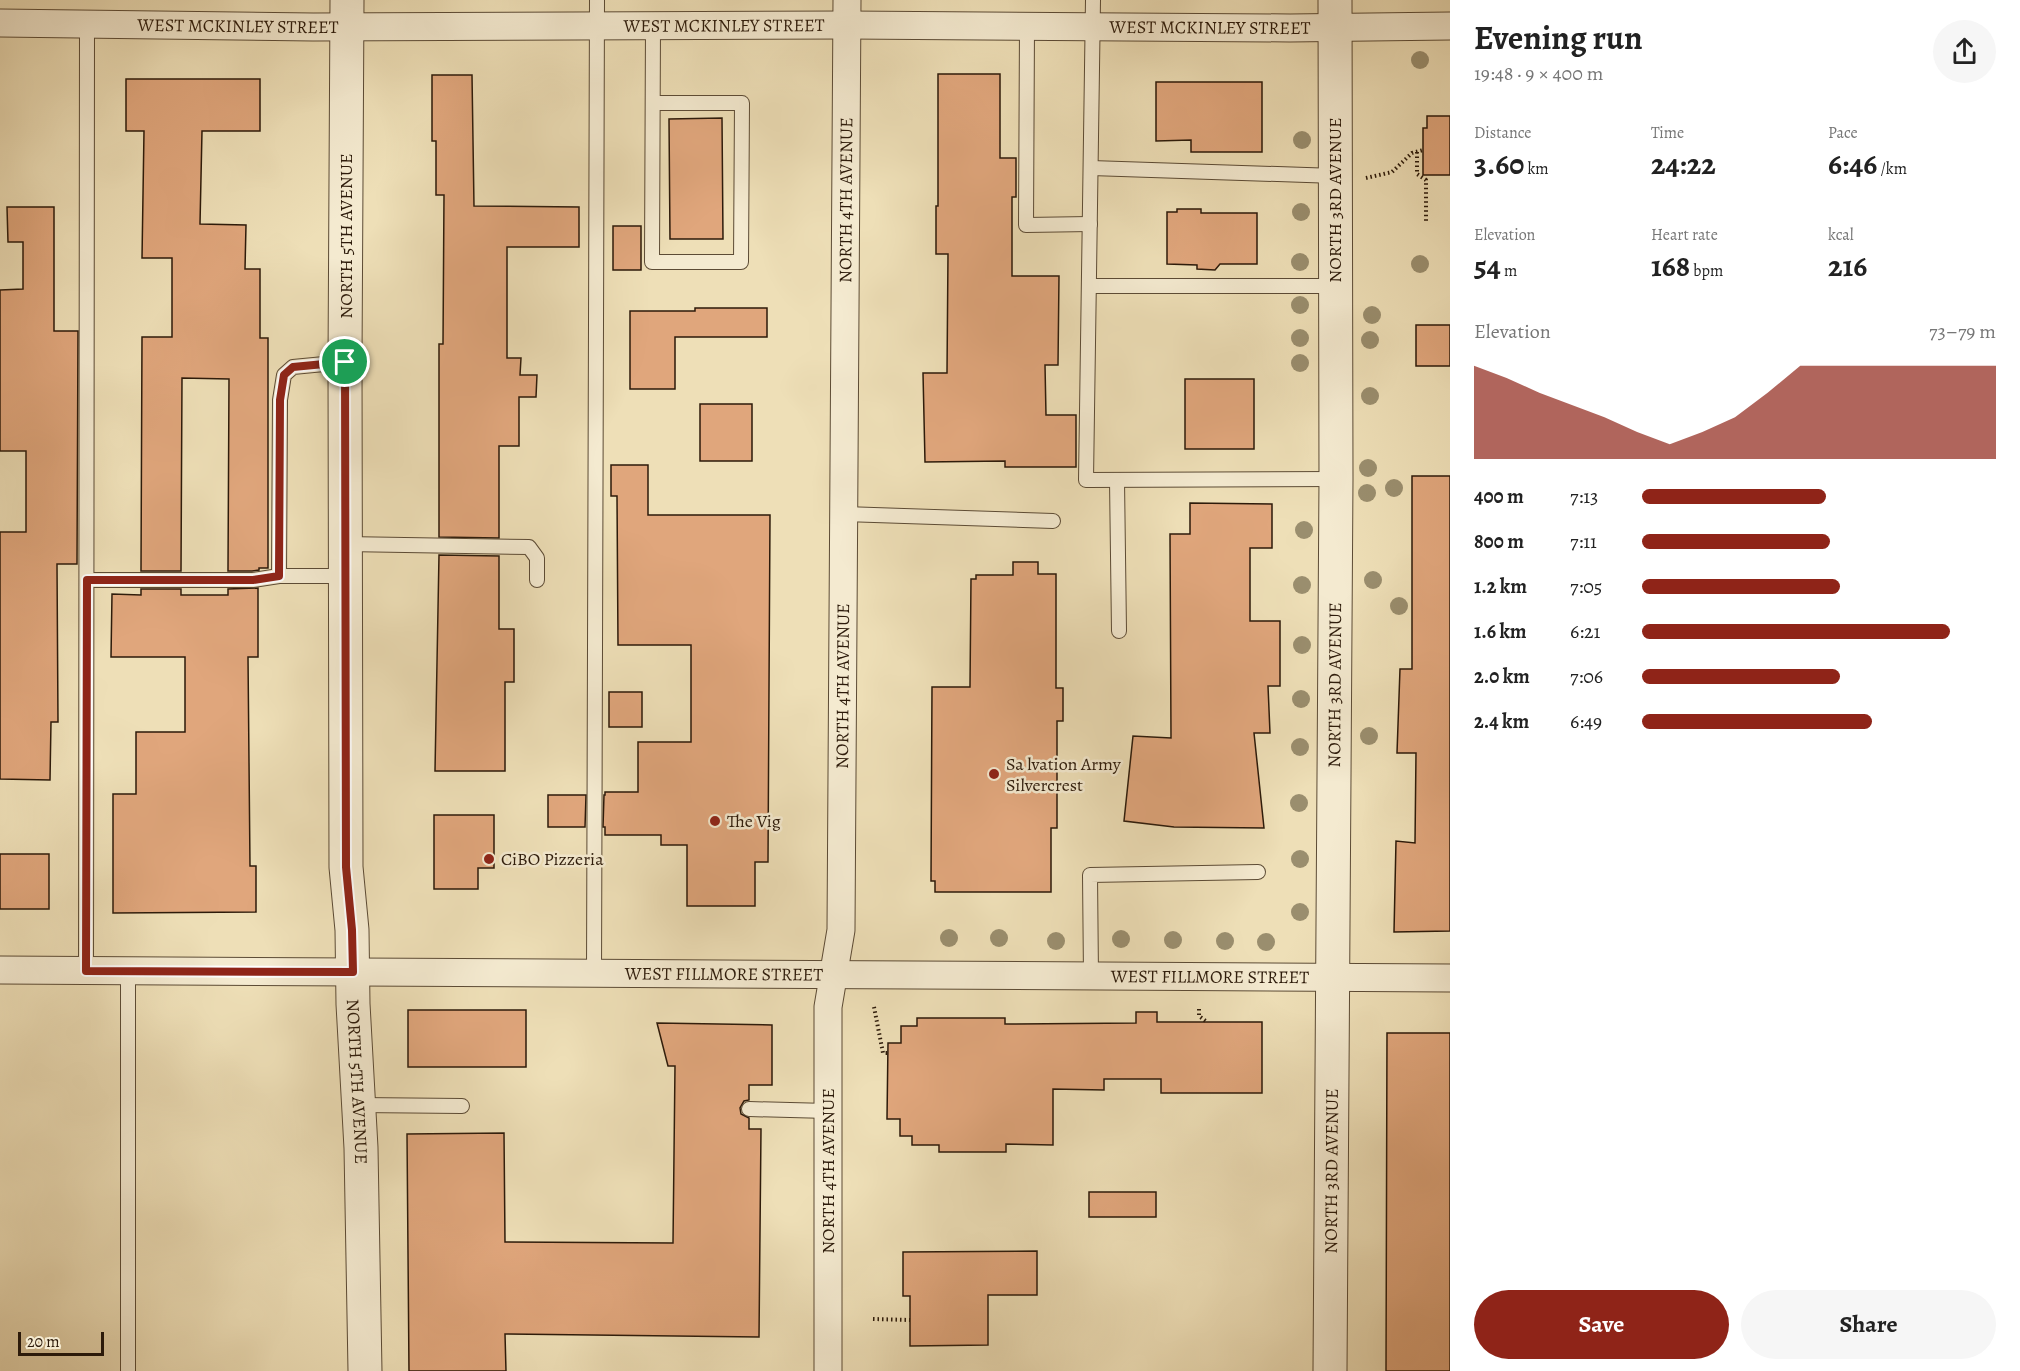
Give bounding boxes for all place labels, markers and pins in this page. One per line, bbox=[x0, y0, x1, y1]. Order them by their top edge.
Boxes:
pin bbox=[319, 336, 370, 387]
place label: Sa lvation Army Silvercrest bbox=[1006, 752, 1122, 797]
marker: Sa lvation Army Silvercrest bbox=[987, 767, 1001, 781]
place label: The Vig bbox=[727, 809, 781, 833]
marker: The Vig bbox=[708, 814, 722, 828]
place label: CiBO Pizzeria bbox=[501, 847, 604, 871]
marker: CiBO Pizzeria bbox=[482, 852, 496, 866]

